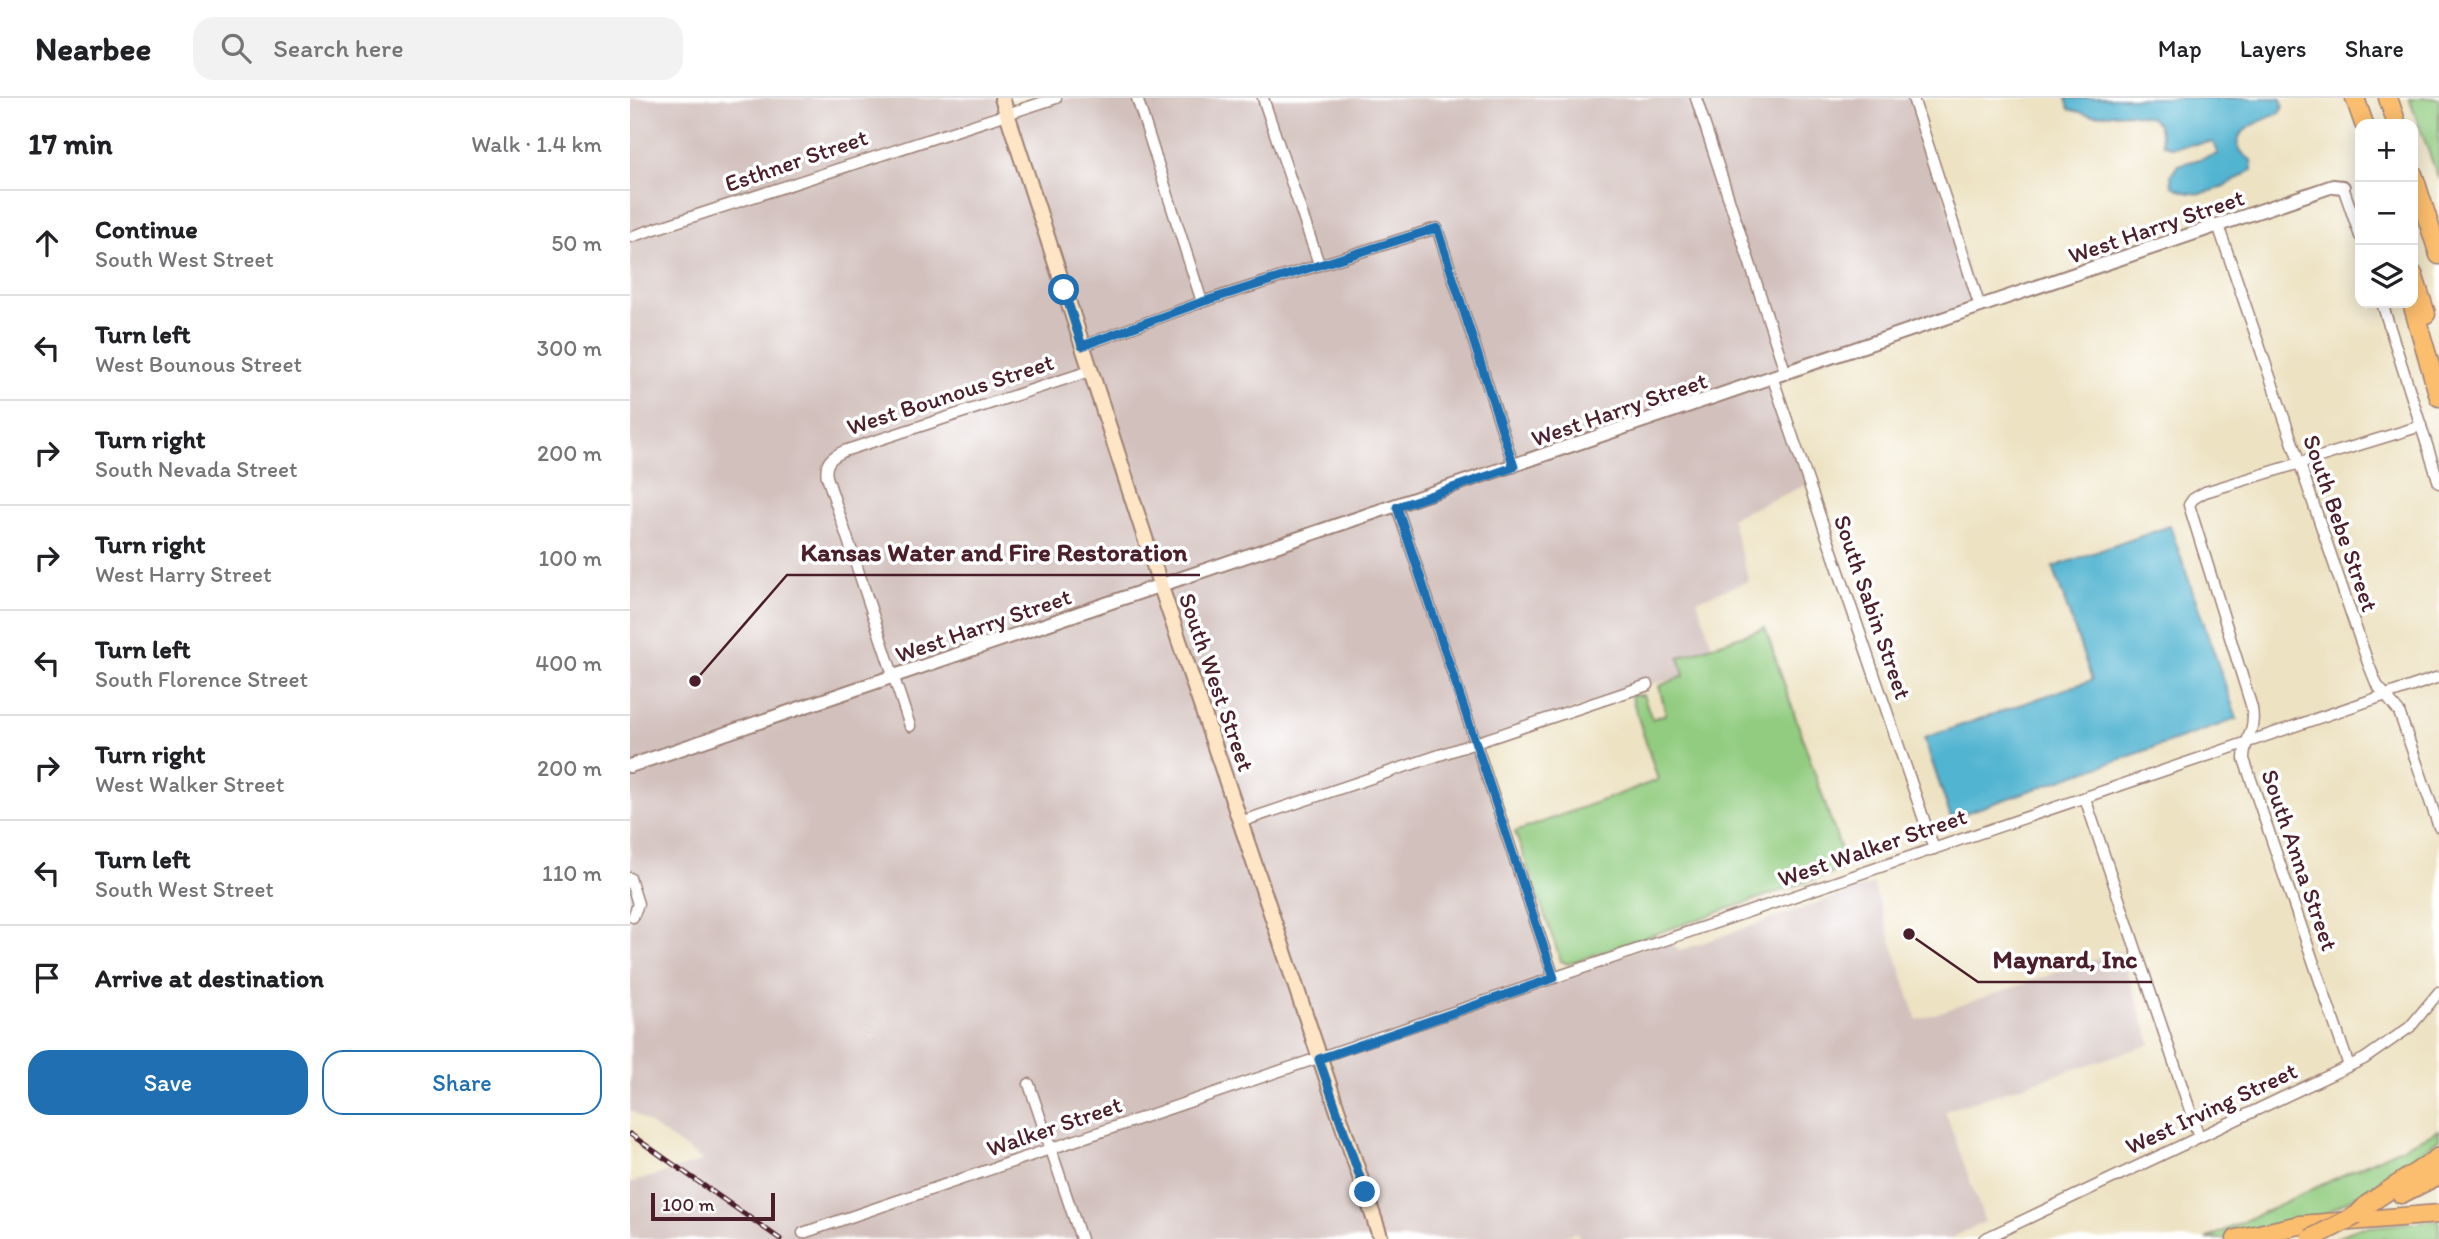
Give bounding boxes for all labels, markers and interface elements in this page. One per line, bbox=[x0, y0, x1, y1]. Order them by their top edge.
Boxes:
search box bbox=[193, 17, 683, 80]
text: Nearbee bbox=[35, 29, 151, 68]
icon: search bbox=[217, 29, 255, 67]
text: Search here bbox=[273, 32, 404, 64]
text: Map bbox=[2158, 34, 2202, 63]
text: Layers bbox=[2240, 34, 2307, 63]
text: Share bbox=[2345, 34, 2404, 63]
map controls bbox=[2355, 119, 2418, 308]
button: + bbox=[2355, 119, 2418, 182]
street label: Esthner Street bbox=[721, 122, 871, 198]
text: 17 min bbox=[28, 125, 112, 162]
text: Walk · 1.4 km bbox=[471, 130, 602, 158]
street label: West Harry Street bbox=[2064, 182, 2248, 270]
button: − bbox=[2355, 182, 2418, 245]
text: Continue bbox=[95, 213, 198, 245]
icon: ahead bbox=[28, 224, 66, 262]
text: 50 m bbox=[551, 229, 602, 257]
text: South West Street bbox=[95, 245, 274, 273]
button: layers bbox=[2355, 245, 2418, 308]
route start bbox=[1048, 274, 1079, 305]
text: Turn left bbox=[95, 318, 191, 350]
icon: left bbox=[28, 329, 66, 367]
text: 300 m bbox=[537, 334, 602, 362]
street label: West Bounous Street bbox=[843, 347, 1057, 441]
text: West Bounous Street bbox=[95, 350, 302, 378]
street label: West Harry Street bbox=[1527, 365, 1711, 453]
text: Turn right bbox=[95, 423, 206, 455]
street label: South Bebe Street bbox=[2297, 431, 2385, 615]
icon: right bbox=[28, 434, 66, 472]
text: 200 m bbox=[537, 439, 602, 467]
text: South Nevada Street bbox=[95, 455, 298, 483]
street label: South Sabin Street bbox=[1828, 511, 1918, 703]
text: Turn right bbox=[95, 528, 206, 560]
callout: Kansas Water and Fire Restoration bbox=[787, 528, 1200, 575]
text: Kansas Water and Fire Restoration bbox=[801, 536, 1188, 568]
icon: right bbox=[28, 539, 66, 577]
text: 100 m bbox=[538, 544, 602, 572]
text: West Harry Street bbox=[95, 560, 272, 588]
street label: West Harry Street bbox=[891, 581, 1075, 669]
street label: South West Street bbox=[1173, 589, 1261, 775]
text: Turn left bbox=[95, 633, 191, 665]
icon: left bbox=[28, 644, 66, 682]
text: 400 m bbox=[535, 649, 602, 677]
text: South Florence Street bbox=[95, 665, 308, 693]
text: Turn right bbox=[95, 738, 206, 770]
icon: right bbox=[28, 749, 66, 787]
text: 200 m bbox=[537, 754, 602, 782]
street label: South Anna Street bbox=[2255, 765, 2345, 955]
text: West Walker Street bbox=[95, 770, 284, 798]
street label: West Walker Street bbox=[1774, 801, 1970, 893]
text: Turn left bbox=[95, 843, 191, 875]
icon: left bbox=[28, 854, 66, 892]
text: 110 m bbox=[542, 859, 602, 887]
text: South West Street bbox=[95, 875, 274, 903]
callout: Maynard, Inc bbox=[1978, 935, 2152, 982]
text: Maynard, Inc bbox=[1992, 943, 2138, 975]
icon: arrive bbox=[28, 959, 66, 997]
text: Arrive at destination bbox=[95, 962, 324, 994]
button: Save bbox=[28, 1050, 308, 1115]
button: Share bbox=[322, 1050, 602, 1115]
street label: West Irving Street bbox=[2121, 1056, 2301, 1160]
street label: Walker Street bbox=[983, 1089, 1125, 1163]
route end bbox=[1349, 1176, 1380, 1207]
scale bar bbox=[651, 1190, 775, 1222]
text: 100 m bbox=[662, 1193, 714, 1216]

